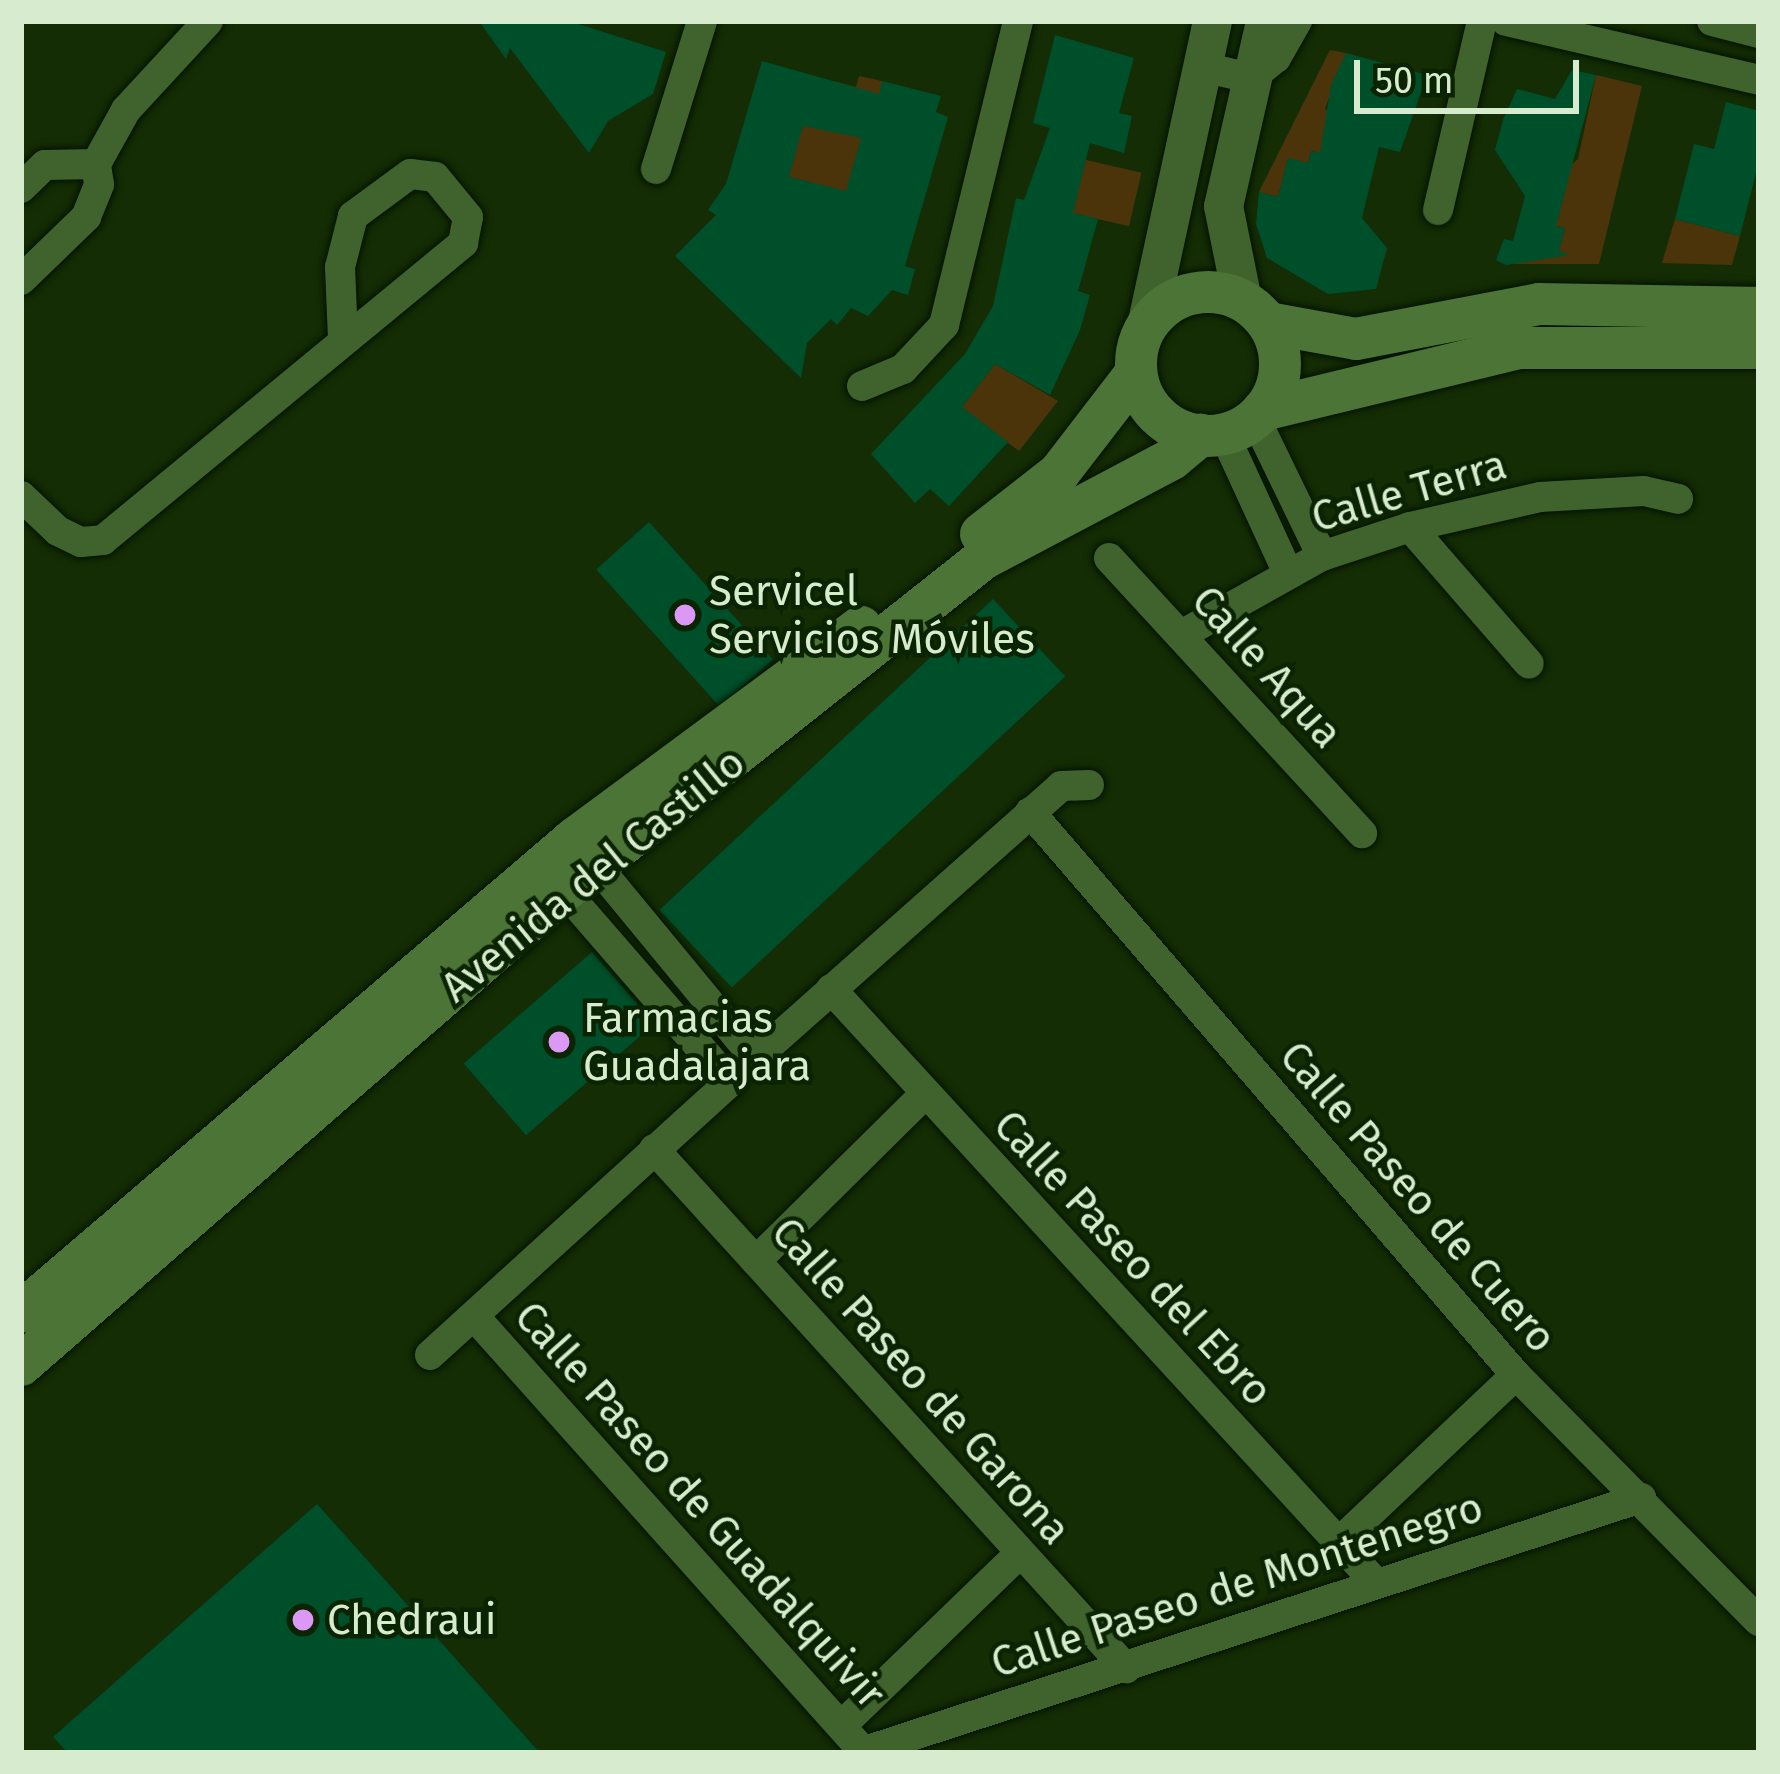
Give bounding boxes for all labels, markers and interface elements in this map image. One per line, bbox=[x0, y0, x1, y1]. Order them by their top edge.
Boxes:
scale bar bbox=[1360, 36, 1585, 110]
text: 50 m bbox=[1375, 59, 1454, 103]
street label: Calle Terra bbox=[1306, 439, 1512, 543]
place label: Servicel Servicios Móviles bbox=[709, 566, 1035, 664]
street label: Calle Aqua bbox=[1181, 576, 1353, 758]
marker: Servicel Servicios Móviles bbox=[672, 602, 698, 628]
street label: Avenida del Castillo bbox=[431, 737, 755, 1013]
place label: Farmacias Guadalajara bbox=[583, 993, 811, 1092]
marker: Farmacias Guadalajara bbox=[546, 1029, 572, 1055]
street label: Calle Paseo de Cuero bbox=[1269, 1031, 1567, 1363]
street label: Calle Paseo del Ebro bbox=[983, 1100, 1283, 1416]
street label: Calle Paseo de Garona bbox=[761, 1207, 1081, 1555]
street label: Calle Paseo de Guadalquivir bbox=[504, 1291, 896, 1719]
street label: Calle Paseo de Montenegro bbox=[985, 1482, 1489, 1688]
place label: Chedraui bbox=[327, 1595, 497, 1645]
marker: Chedraui bbox=[290, 1607, 316, 1633]

